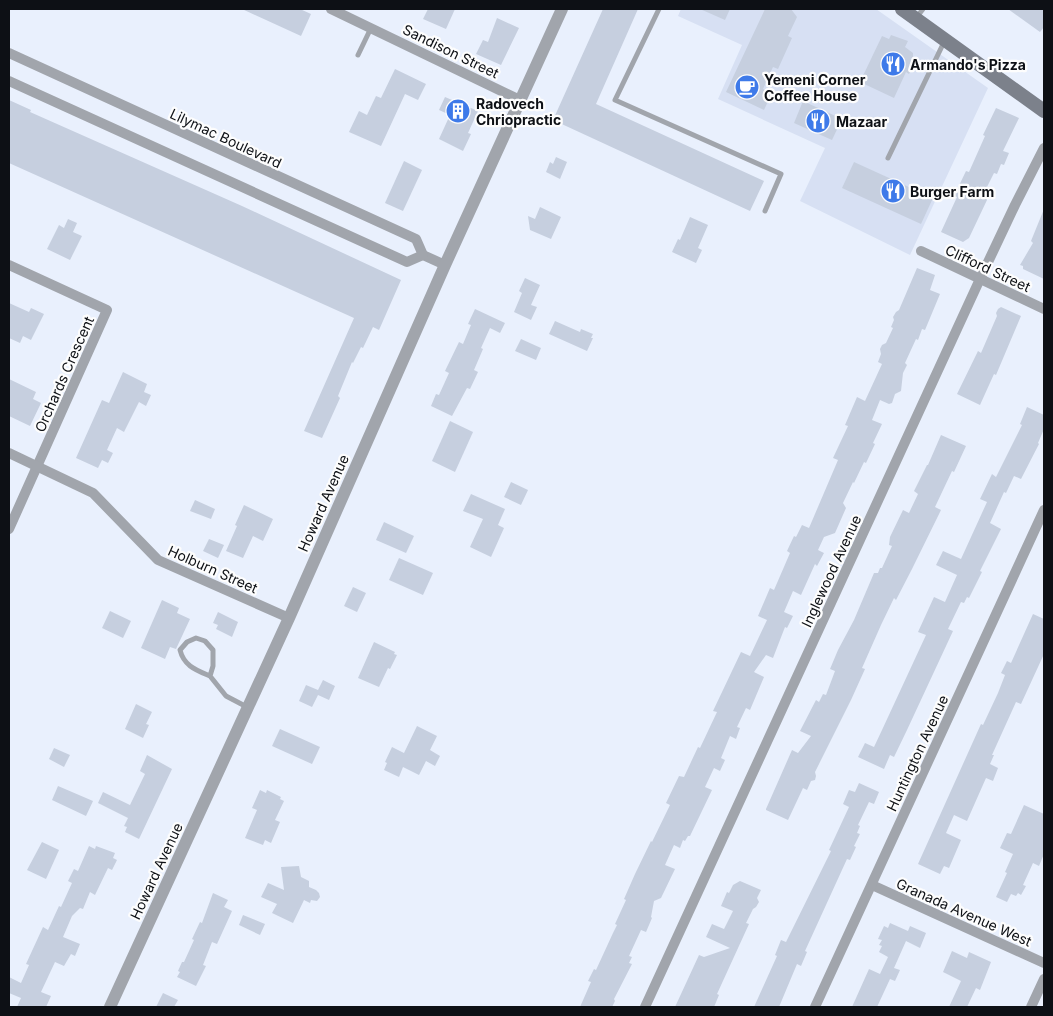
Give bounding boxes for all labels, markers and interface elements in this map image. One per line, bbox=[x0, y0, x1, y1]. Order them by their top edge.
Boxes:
street label: Sandison Street bbox=[400, 20, 502, 82]
restaurant icon: Armando's Pizza bbox=[880, 51, 906, 77]
place label: Armando's Pizza bbox=[910, 56, 1026, 73]
place label: Yemeni Corner Coffee House bbox=[764, 71, 866, 104]
cafe icon: Yemeni Corner Coffee House bbox=[734, 74, 760, 100]
place label: Radovech Chriopractic bbox=[476, 95, 561, 128]
building icon: Radovech Chriopractic bbox=[445, 98, 471, 124]
street label: Lilymac Boulevard bbox=[168, 105, 284, 171]
restaurant icon: Mazaar bbox=[805, 108, 831, 134]
place label: Mazaar bbox=[836, 113, 887, 130]
restaurant icon: Burger Farm bbox=[880, 178, 906, 204]
place label: Burger Farm bbox=[910, 183, 994, 200]
street label: Clifford Street bbox=[943, 241, 1034, 295]
street label: Orchards Crescent bbox=[31, 313, 97, 434]
street label: Howard Avenue bbox=[294, 452, 352, 554]
street label: Inglewood Avenue bbox=[798, 512, 864, 630]
street label: Holburn Street bbox=[166, 542, 261, 597]
street label: Huntington Avenue bbox=[883, 692, 951, 814]
street label: Howard Avenue bbox=[126, 820, 186, 922]
street label: Granada Avenue West bbox=[894, 874, 1035, 950]

